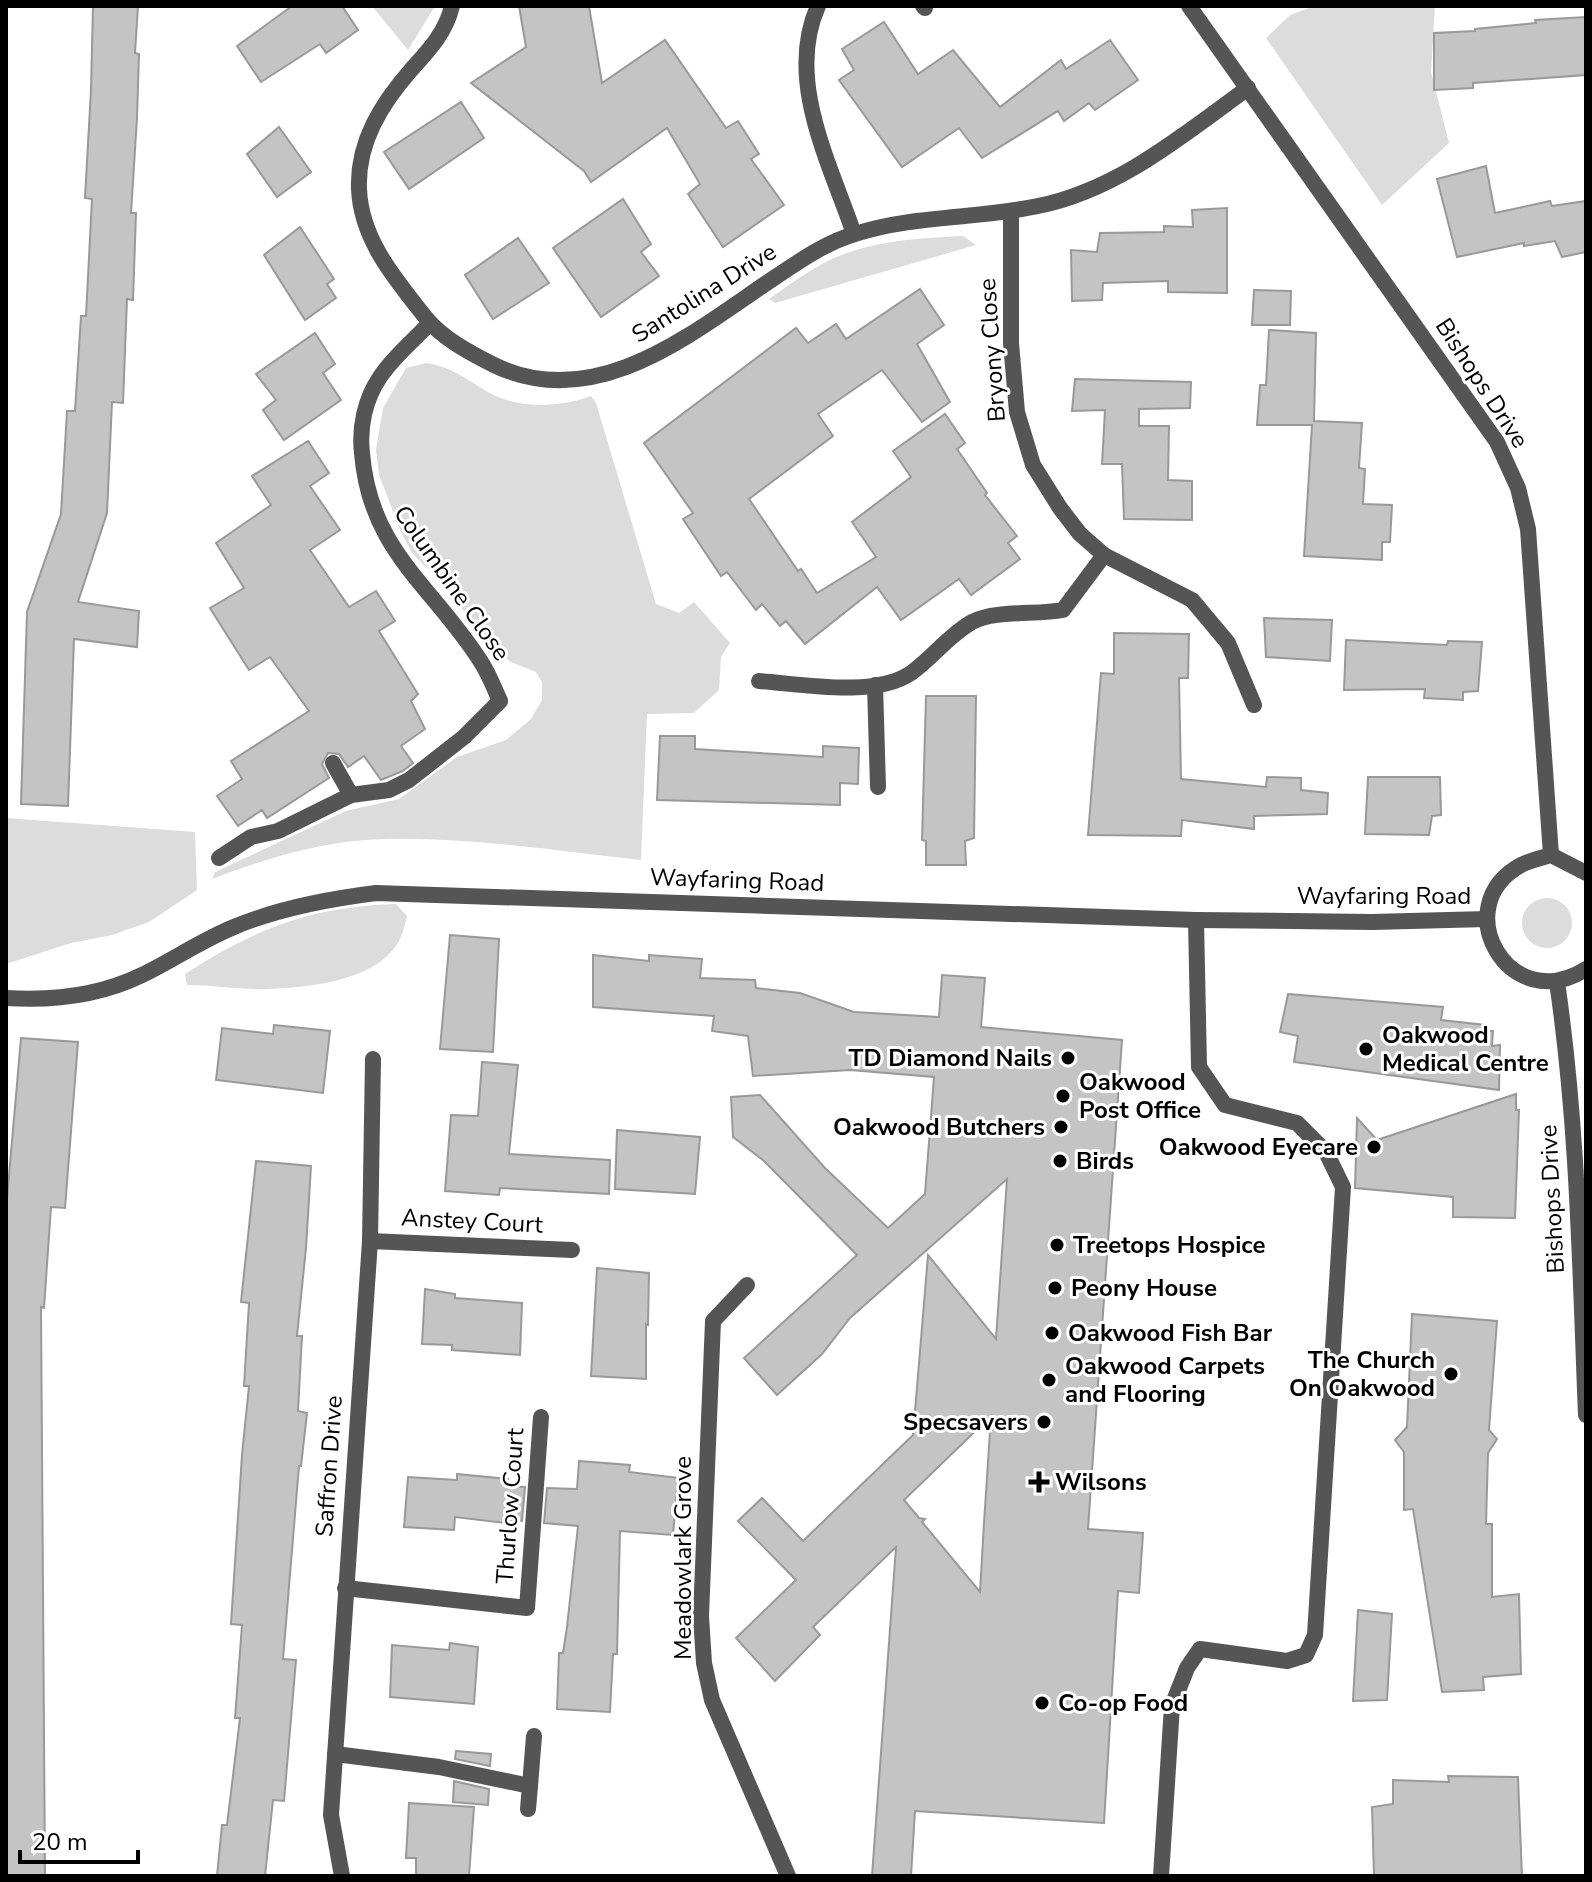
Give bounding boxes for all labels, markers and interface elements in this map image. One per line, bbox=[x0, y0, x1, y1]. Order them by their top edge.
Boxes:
street label: Santolina Drive bbox=[626, 236, 782, 350]
street label: Bryony Close bbox=[971, 277, 1013, 423]
street label: Bishops Drive bbox=[1428, 312, 1536, 454]
street label: Columbine Close bbox=[387, 499, 517, 667]
street label: Wayfaring Road bbox=[649, 861, 825, 899]
street label: Wayfaring Road bbox=[1297, 880, 1471, 912]
place label: Oakwood Medical Centre bbox=[1382, 1019, 1549, 1079]
marker: Oakwood Medical Centre bbox=[1357, 1040, 1375, 1058]
place label: TD Diamond Nails bbox=[849, 1042, 1052, 1074]
marker: TD Diamond Nails bbox=[1059, 1049, 1077, 1067]
place label: Oakwood Post Office bbox=[1079, 1066, 1201, 1126]
marker: Oakwood Post Office bbox=[1054, 1087, 1072, 1105]
place label: Oakwood Butchers bbox=[833, 1111, 1045, 1143]
marker: Oakwood Butchers bbox=[1052, 1118, 1070, 1136]
street label: Bishops Drive bbox=[1532, 1124, 1572, 1274]
place label: Oakwood Eyecare bbox=[1159, 1131, 1358, 1163]
marker: Oakwood Eyecare bbox=[1365, 1138, 1383, 1156]
place label: Birds bbox=[1076, 1145, 1134, 1177]
marker: Birds bbox=[1051, 1152, 1069, 1170]
street label: Anstey Court bbox=[400, 1201, 544, 1241]
place label: Treetops Hospice bbox=[1073, 1229, 1265, 1261]
marker: Treetops Hospice bbox=[1048, 1236, 1066, 1254]
place label: Peony House bbox=[1071, 1272, 1217, 1304]
marker: Peony House bbox=[1046, 1279, 1064, 1297]
place label: Oakwood Fish Bar bbox=[1068, 1317, 1273, 1349]
marker: Oakwood Fish Bar bbox=[1043, 1324, 1061, 1342]
place label: The Church On Oakwood bbox=[1289, 1344, 1435, 1404]
place label: Oakwood Carpets and Flooring bbox=[1065, 1350, 1265, 1410]
marker: The Church On Oakwood bbox=[1442, 1365, 1460, 1383]
marker: Oakwood Carpets and Flooring bbox=[1040, 1371, 1058, 1389]
street label: Saffron Drive bbox=[308, 1394, 350, 1538]
place label: Specsavers bbox=[903, 1406, 1028, 1438]
marker: Specsavers bbox=[1035, 1413, 1053, 1431]
street label: Thurlow Court bbox=[489, 1426, 531, 1585]
street label: Meadowlark Grove bbox=[667, 1456, 699, 1660]
place label: Wilsons bbox=[1055, 1466, 1147, 1498]
marker: Wilsons bbox=[1030, 1473, 1048, 1491]
place label: Co-op Food bbox=[1058, 1687, 1188, 1719]
marker: Co-op Food bbox=[1033, 1694, 1051, 1712]
scale bar bbox=[20, 1814, 138, 1864]
text: 20 m bbox=[32, 1826, 88, 1858]

